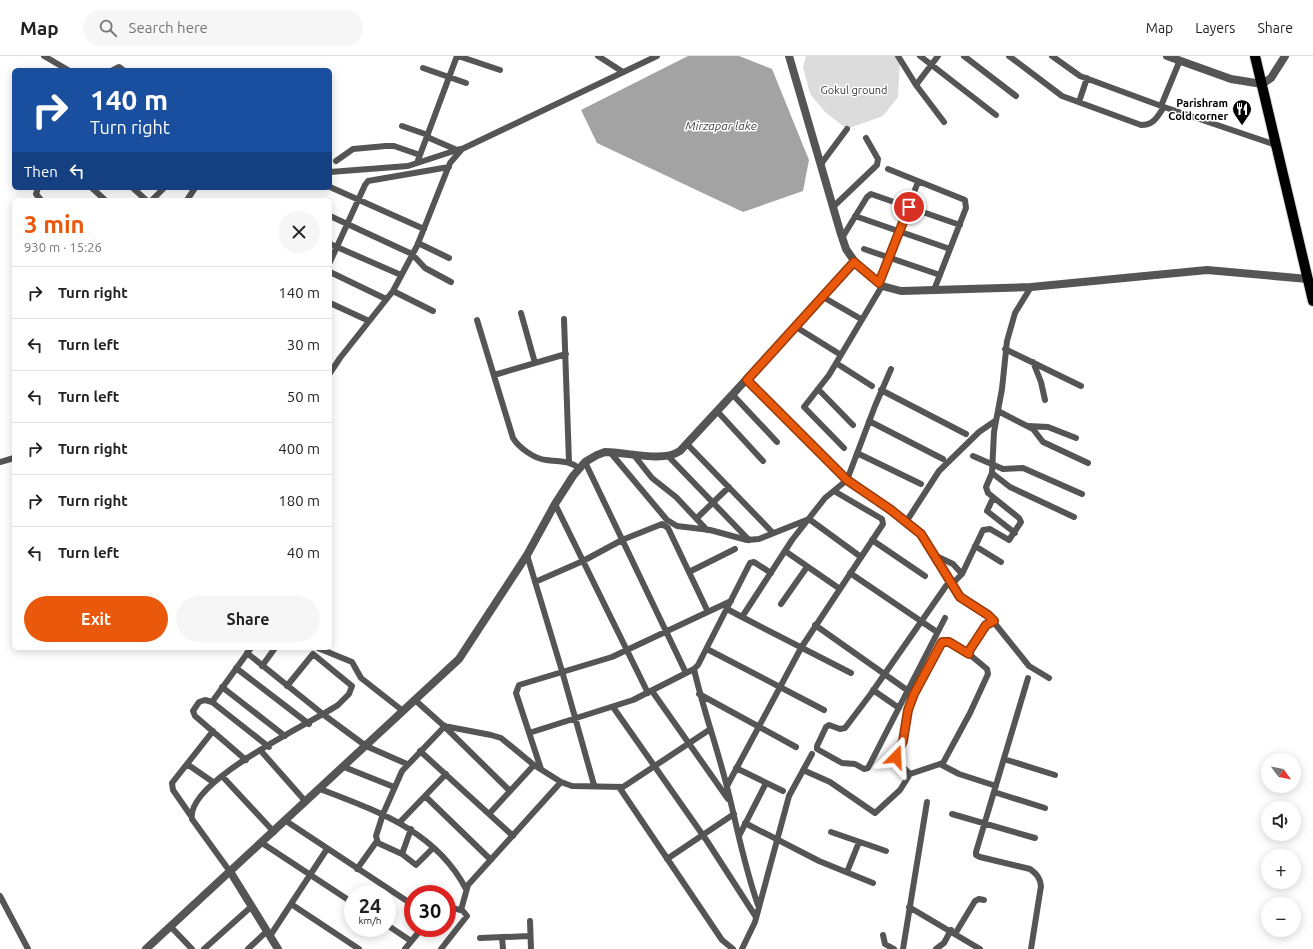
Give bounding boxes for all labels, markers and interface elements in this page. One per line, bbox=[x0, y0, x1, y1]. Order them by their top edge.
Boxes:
search box bbox=[83, 10, 363, 46]
text: Map bbox=[20, 17, 59, 39]
icon: search bbox=[97, 17, 119, 39]
text: Search here bbox=[129, 19, 208, 36]
text: Map bbox=[1146, 20, 1173, 36]
text: Layers bbox=[1195, 20, 1235, 36]
text: Share bbox=[1257, 20, 1293, 36]
icon: right bbox=[24, 84, 76, 136]
text: 140 m bbox=[90, 84, 168, 115]
park label: Gokul ground bbox=[821, 84, 887, 96]
place label: Parishram Cold corner bbox=[1168, 97, 1228, 122]
restaurant icon: Parishram Cold corner bbox=[1231, 98, 1253, 126]
text: Turn right bbox=[90, 117, 170, 137]
water label: Mirzapar lake bbox=[685, 119, 757, 132]
icon: left bbox=[66, 160, 88, 182]
text: Then bbox=[24, 163, 58, 180]
pin bbox=[892, 190, 926, 224]
icon: arrive bbox=[898, 196, 920, 218]
text: 3 min bbox=[24, 211, 85, 238]
button: close bbox=[278, 211, 320, 253]
text: 930 m · 15:26 bbox=[24, 240, 102, 254]
icon: right bbox=[24, 282, 46, 304]
text: Turn right bbox=[58, 284, 128, 301]
text: 140 m bbox=[278, 284, 320, 301]
icon: left bbox=[24, 334, 46, 356]
text: Turn left bbox=[58, 336, 119, 353]
text: 30 m bbox=[287, 336, 320, 353]
icon: left bbox=[24, 386, 46, 408]
text: Turn left bbox=[58, 388, 119, 405]
text: 50 m bbox=[287, 388, 320, 405]
icon: right bbox=[24, 438, 46, 460]
text: Turn right bbox=[58, 440, 128, 457]
text: 400 m bbox=[278, 440, 320, 457]
icon: right bbox=[24, 490, 46, 512]
text: Turn right bbox=[58, 492, 128, 509]
text: 180 m bbox=[278, 492, 320, 509]
icon: left bbox=[24, 542, 46, 564]
text: Turn left bbox=[58, 544, 119, 561]
text: 40 m bbox=[287, 544, 320, 561]
button: Exit bbox=[24, 596, 168, 642]
button: Share bbox=[176, 596, 320, 642]
position arrow bbox=[875, 736, 917, 778]
north arrow bbox=[1261, 753, 1301, 793]
map controls bbox=[1261, 753, 1301, 937]
button: sound bbox=[1261, 801, 1301, 841]
button: + bbox=[1261, 849, 1301, 889]
speed limit sign: 30 bbox=[404, 885, 456, 937]
text: 24 bbox=[359, 894, 381, 917]
button: − bbox=[1261, 897, 1301, 937]
text: km/h bbox=[358, 915, 382, 926]

